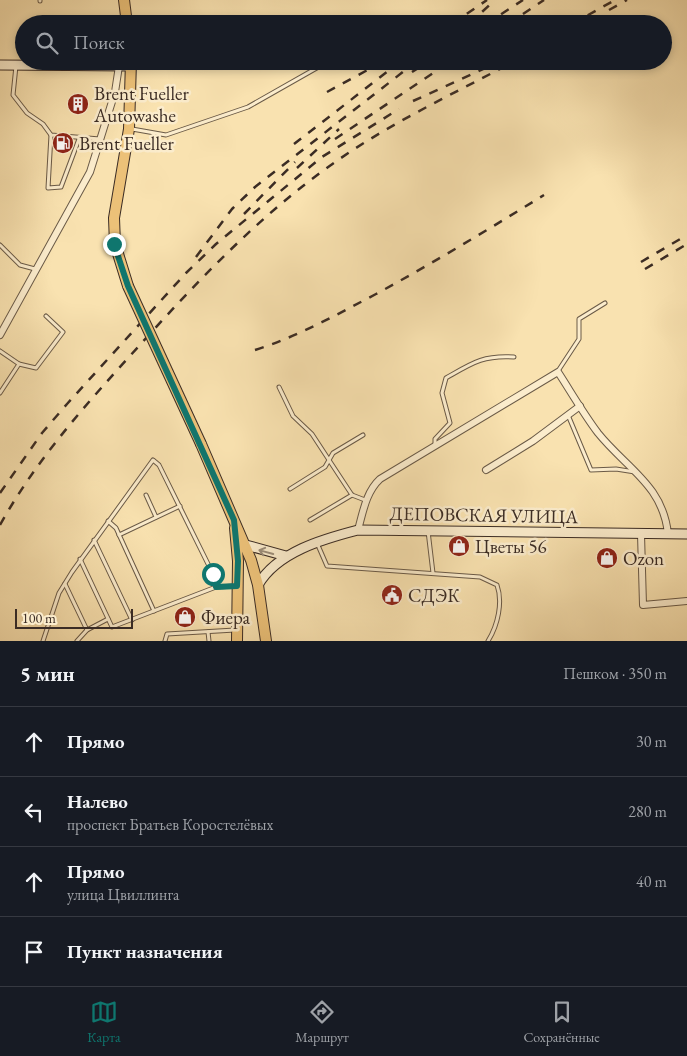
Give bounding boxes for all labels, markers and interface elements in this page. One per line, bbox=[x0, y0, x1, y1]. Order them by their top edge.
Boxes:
search box bbox=[15, 15, 672, 70]
icon: search bbox=[33, 29, 61, 57]
text: Поиск bbox=[73, 30, 125, 55]
place label: Brent Fueller Autowashe bbox=[93, 81, 189, 128]
building icon: Brent Fueller Autowashe bbox=[66, 92, 90, 116]
fuel station icon: Brent Fueller bbox=[51, 131, 75, 155]
place label: Brent Fueller bbox=[79, 131, 174, 156]
route end bbox=[103, 233, 126, 256]
street label: ДЕПОВСКАЯ УЛИЦА bbox=[389, 501, 579, 529]
shop icon: Цветы 56 bbox=[447, 534, 471, 558]
place label: Цветы 56 bbox=[475, 534, 547, 559]
shop icon: Ozon bbox=[595, 546, 619, 570]
place label: Ozon bbox=[623, 546, 664, 571]
one-way arrow bbox=[258, 547, 274, 557]
route start bbox=[202, 563, 225, 586]
public building icon: СДЭК bbox=[380, 583, 404, 607]
place label: СДЭК bbox=[408, 583, 460, 608]
shop icon: Фиера bbox=[173, 605, 197, 629]
place label: Фиера bbox=[201, 605, 250, 630]
scale bar bbox=[15, 606, 132, 629]
text: 100 m bbox=[22, 609, 56, 627]
text: 5 мин bbox=[20, 660, 75, 687]
text: Пешком · 350 m bbox=[563, 663, 667, 684]
icon: ahead bbox=[20, 728, 48, 756]
text: Прямо bbox=[67, 729, 125, 754]
text: 30 m bbox=[636, 731, 667, 752]
text: Налево bbox=[67, 789, 128, 814]
icon: left bbox=[20, 798, 48, 826]
text: 280 m bbox=[628, 801, 667, 822]
text: проспект Братьев Коростелёвых bbox=[67, 814, 273, 835]
text: Прямо bbox=[67, 859, 125, 884]
icon: ahead bbox=[20, 868, 48, 896]
text: 40 m bbox=[636, 871, 667, 892]
text: улица Цвиллинга bbox=[67, 884, 179, 905]
icon: arrive bbox=[20, 938, 48, 966]
text: Пункт назначения bbox=[67, 939, 223, 964]
tab: Карта bbox=[87, 998, 121, 1046]
tab: Маршрут bbox=[295, 998, 349, 1046]
tab: Сохранённые bbox=[523, 998, 600, 1046]

